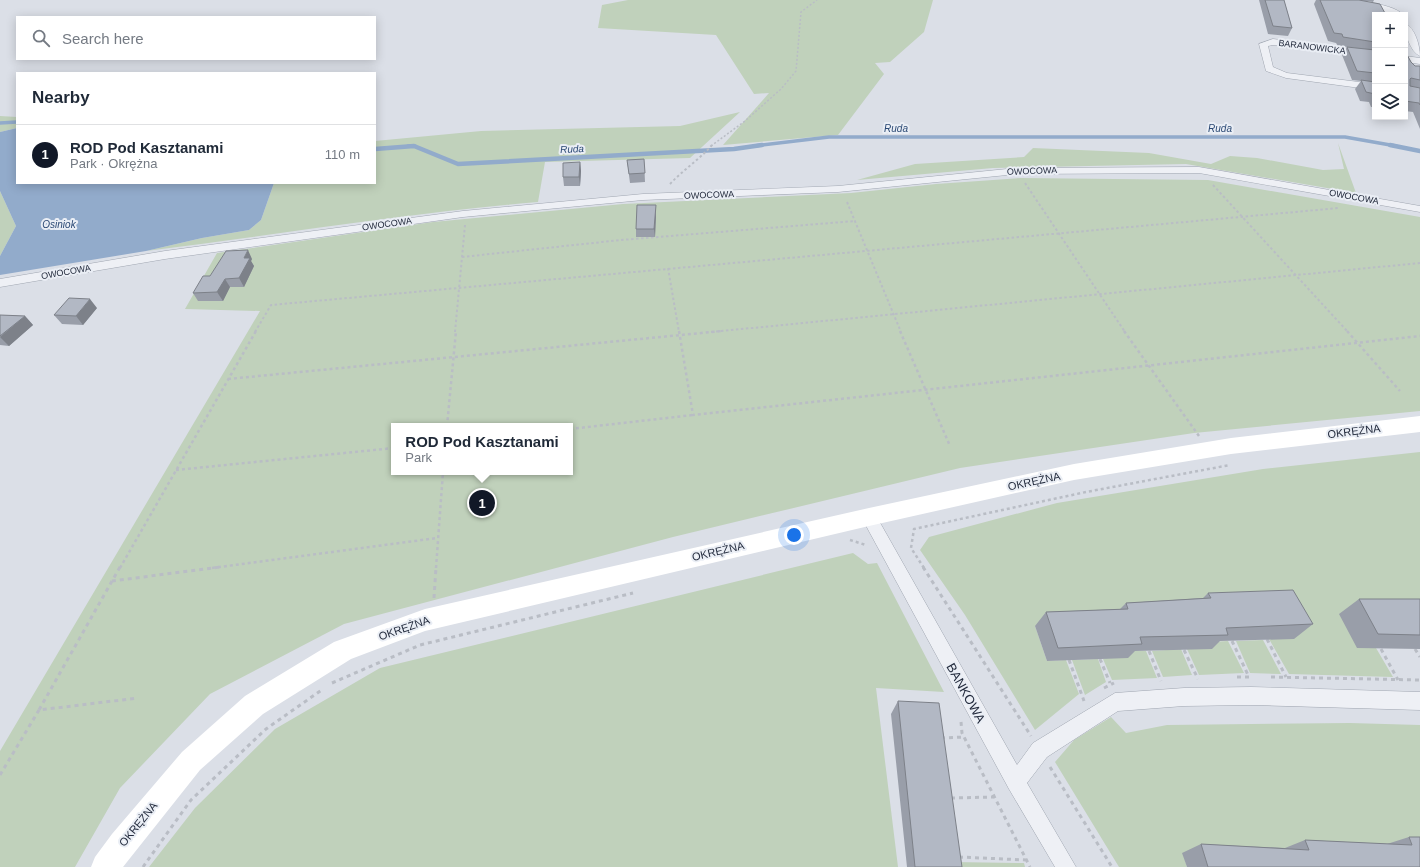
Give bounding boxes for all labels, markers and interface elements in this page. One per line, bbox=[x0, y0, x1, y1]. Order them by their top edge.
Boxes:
map controls bbox=[1372, 12, 1408, 120]
button: + bbox=[1372, 12, 1408, 48]
search box bbox=[16, 16, 376, 60]
icon: search bbox=[30, 27, 52, 49]
text: Search here bbox=[62, 30, 144, 47]
street label: BARANOWICKA bbox=[1278, 38, 1346, 56]
button: − bbox=[1372, 48, 1408, 84]
button: layers bbox=[1372, 84, 1408, 120]
text: Nearby bbox=[32, 88, 90, 107]
water label: Ruda bbox=[884, 123, 908, 134]
water label: Ruda bbox=[1208, 123, 1232, 134]
text: ROD Pod Kasztanami bbox=[70, 139, 223, 156]
water label: Ruda bbox=[560, 143, 585, 155]
text: 1 bbox=[41, 147, 49, 162]
text: 110 m bbox=[325, 147, 360, 162]
text: Park · Okrężna bbox=[70, 156, 157, 171]
street label: OWOCOWA bbox=[1007, 165, 1057, 177]
street label: OWOCOWA bbox=[1328, 188, 1380, 206]
street label: OWOCOWA bbox=[684, 189, 734, 201]
street label: OWOCOWA bbox=[361, 216, 413, 232]
water label: Osiniok bbox=[42, 219, 77, 230]
street label: OWOCOWA bbox=[40, 263, 92, 281]
street label: OKRĘŻNA bbox=[1327, 422, 1382, 440]
popup bbox=[391, 423, 573, 475]
text: ROD Pod Kasztanami bbox=[405, 433, 559, 450]
text: Park bbox=[405, 450, 432, 465]
street label: OKRĘŻNA bbox=[1007, 469, 1062, 492]
pin: 1 bbox=[469, 488, 495, 518]
your location bbox=[784, 525, 804, 545]
street label: OKRĘŻNA bbox=[691, 539, 746, 563]
street label: OKRĘŻNA bbox=[377, 613, 432, 642]
street label: BANKOWA bbox=[943, 661, 989, 726]
street label: OKRĘŻNA bbox=[117, 799, 160, 848]

